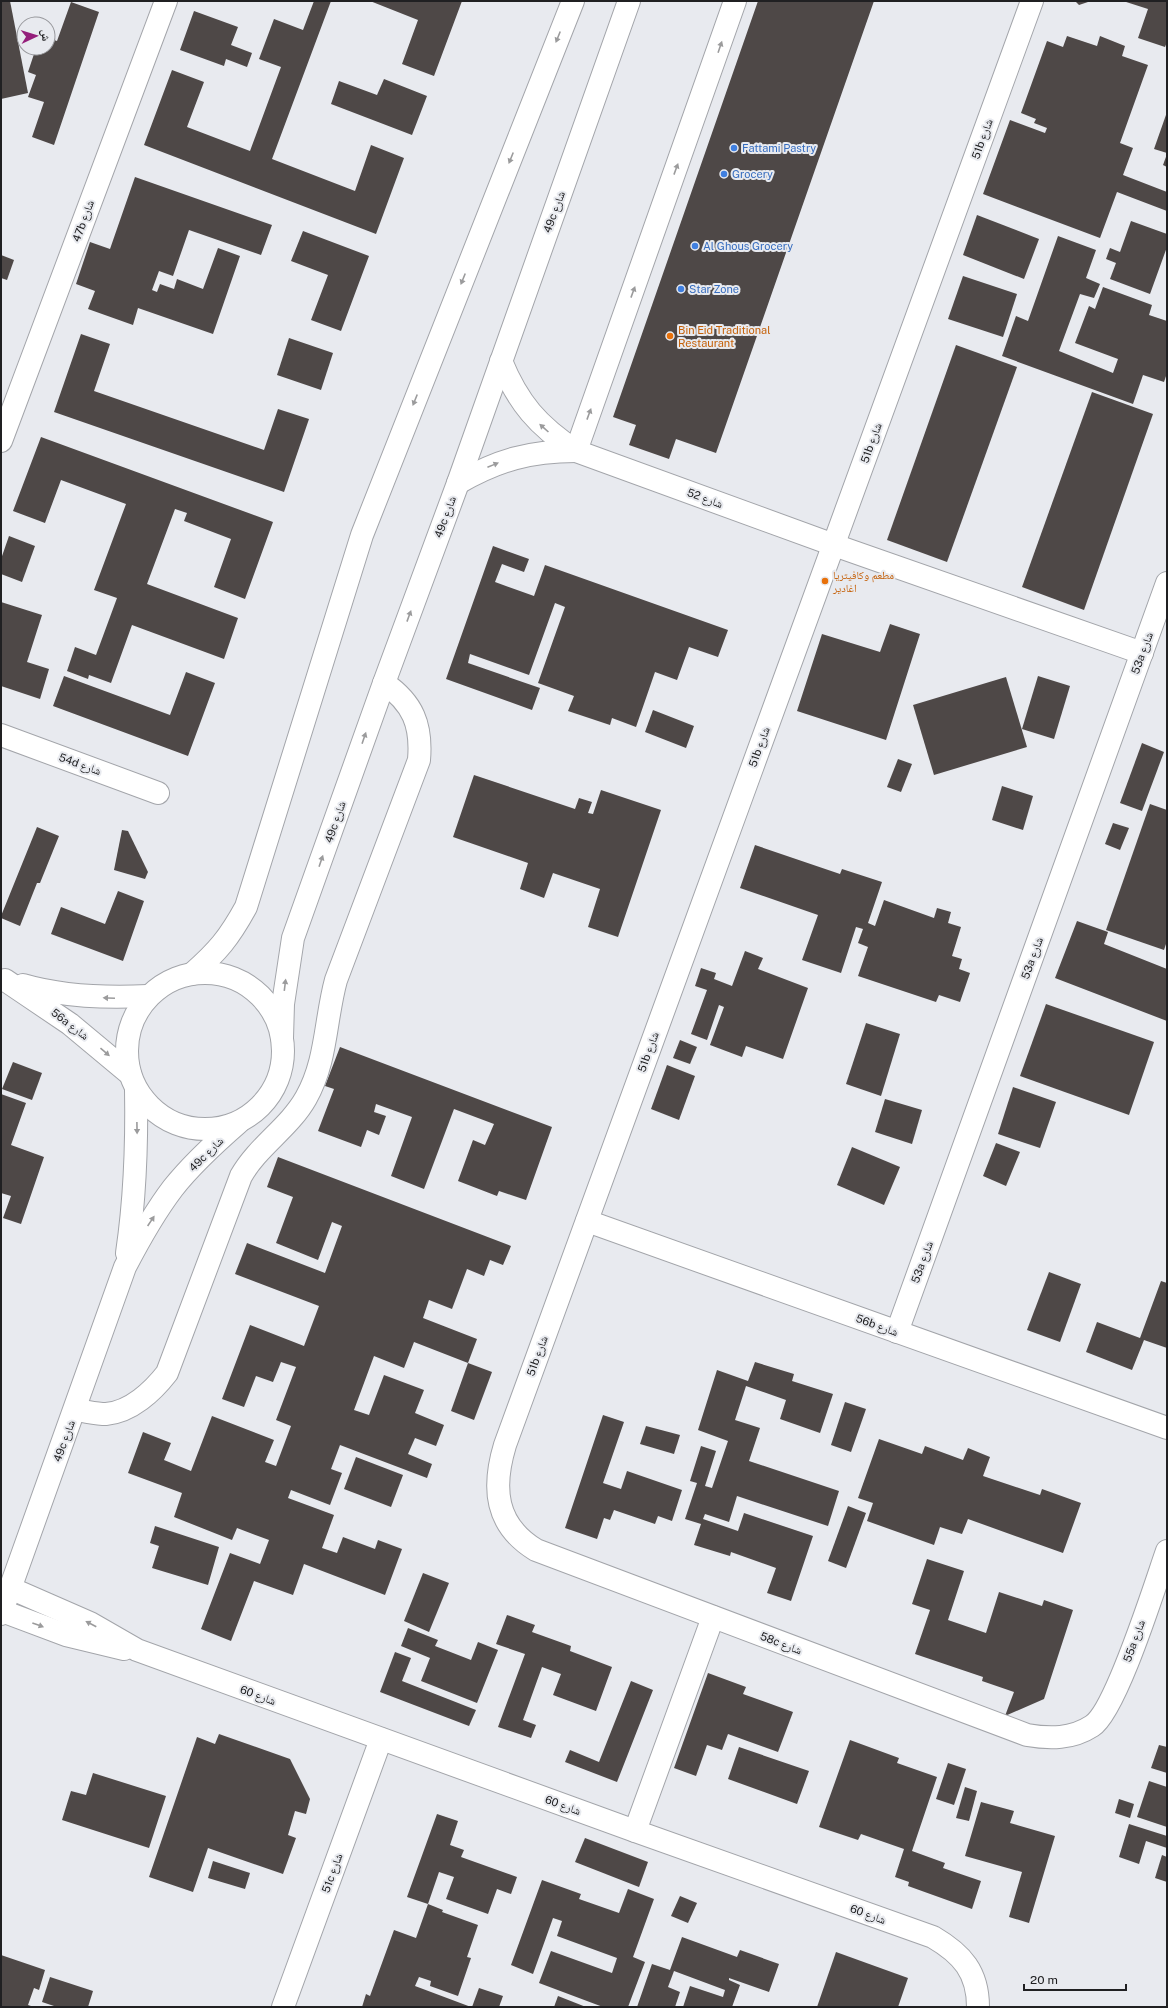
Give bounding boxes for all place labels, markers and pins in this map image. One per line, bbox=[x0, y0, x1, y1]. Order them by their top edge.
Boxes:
place label: Fattami Pastry bbox=[742, 142, 816, 154]
marker: Fattami Pastry bbox=[729, 143, 739, 153]
place label: Grocery bbox=[732, 168, 773, 180]
marker: Grocery bbox=[719, 169, 729, 179]
place label: Al Ghous Grocery bbox=[703, 240, 793, 252]
marker: Al Ghous Grocery bbox=[690, 241, 700, 251]
place label: Star Zone bbox=[689, 283, 739, 295]
marker: Star Zone bbox=[676, 284, 686, 294]
place label: Bin Eid Traditional Restaurant bbox=[678, 324, 771, 349]
marker: Bin Eid Traditional Restaurant bbox=[665, 331, 675, 341]
place label: مطعم وكافيتريا اغادير bbox=[832, 569, 894, 594]
marker: مطعم وكافيتريا اغادير bbox=[820, 576, 830, 586]

